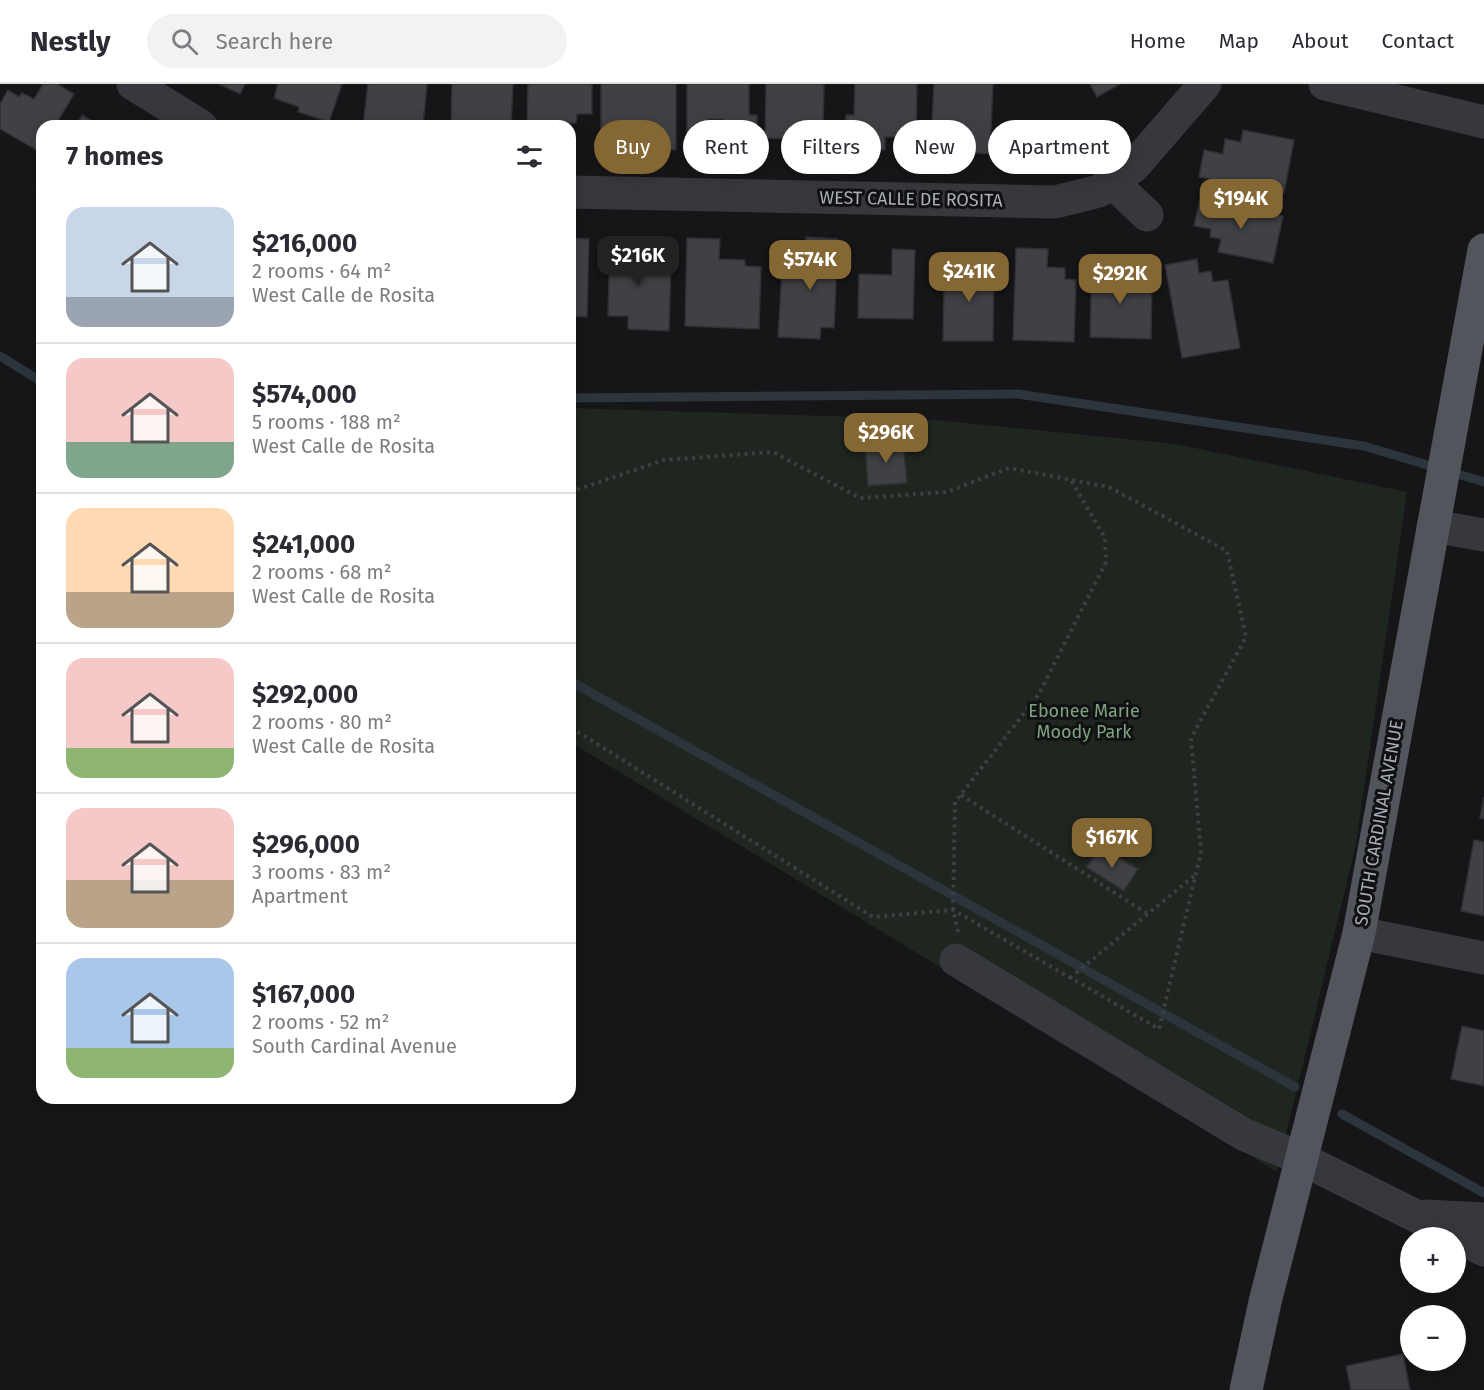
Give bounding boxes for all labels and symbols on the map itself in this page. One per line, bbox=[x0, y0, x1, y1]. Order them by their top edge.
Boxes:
pin: $194K bbox=[1199, 179, 1283, 230]
street label: WEST CALLE DE ROSITA bbox=[819, 186, 1004, 212]
pin: $216K bbox=[596, 236, 680, 287]
pin: $574K bbox=[768, 240, 852, 291]
pin: $241K bbox=[927, 252, 1011, 303]
pin: $292K bbox=[1078, 254, 1162, 305]
pin: $296K bbox=[844, 413, 928, 464]
park label: Ebonee Marie Moody Park bbox=[1028, 700, 1140, 743]
street label: SOUTH CARDINAL AVENUE bbox=[1350, 718, 1408, 928]
pin: $167K bbox=[1070, 818, 1154, 869]

